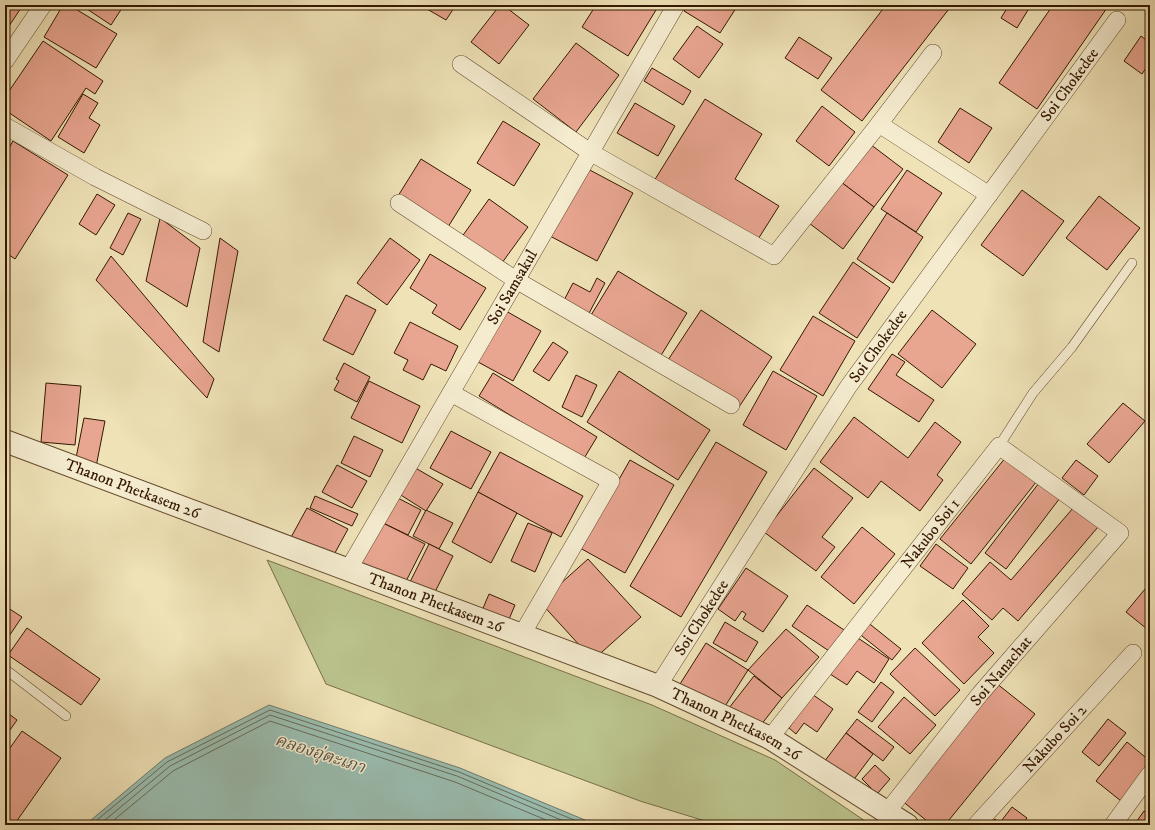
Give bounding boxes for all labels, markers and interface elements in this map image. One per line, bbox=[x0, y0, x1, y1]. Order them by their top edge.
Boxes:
street label: Soi Chokedee bbox=[1036, 44, 1103, 125]
street label: Soi Samsakul bbox=[483, 246, 542, 328]
street label: Soi Chokedee bbox=[844, 305, 912, 387]
street label: Thanon Phetkasem 26 bbox=[62, 454, 203, 523]
street label: Nakubo Soi 1 bbox=[897, 494, 964, 572]
street label: Thanon Phetkasem 26 bbox=[365, 568, 507, 637]
street label: Soi Chokedee bbox=[670, 576, 733, 659]
street label: Soi Nanachat bbox=[966, 632, 1036, 710]
street label: Thanon Phetkasem 26 bbox=[667, 683, 805, 765]
street label: Nakubo Soi 2 bbox=[1019, 700, 1091, 777]
water label: คลองอุ่ตะเภา bbox=[272, 729, 368, 779]

